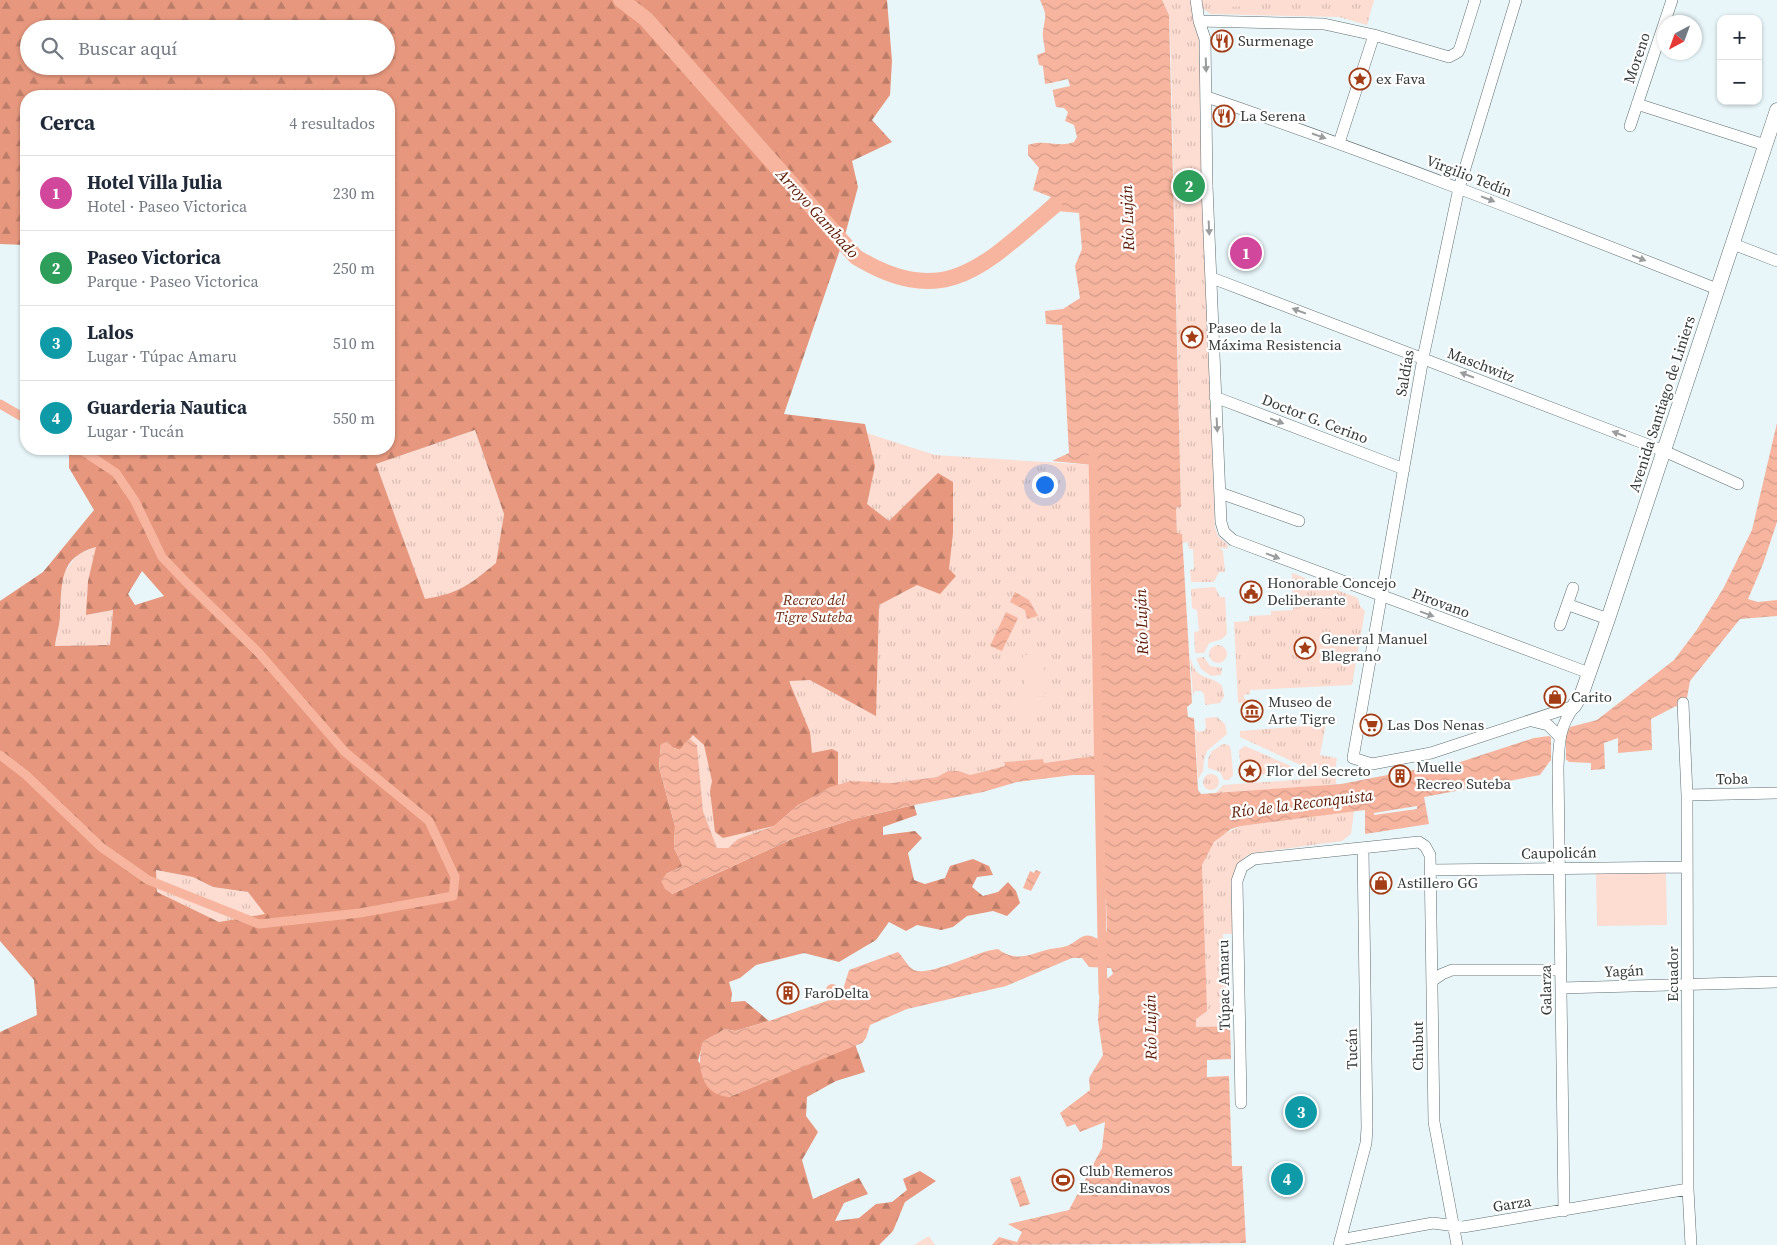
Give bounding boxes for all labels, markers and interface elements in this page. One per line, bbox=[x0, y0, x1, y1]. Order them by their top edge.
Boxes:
north arrow bbox=[1657, 15, 1702, 60]
map controls bbox=[1717, 15, 1762, 105]
button: + bbox=[1717, 15, 1762, 60]
search box bbox=[20, 20, 395, 75]
restaurant icon: Surmenage bbox=[1210, 29, 1234, 53]
place label: Surmenage bbox=[1238, 30, 1314, 51]
street label: Moreno bbox=[1618, 30, 1655, 86]
icon: search bbox=[38, 34, 66, 62]
text: Buscar aquí bbox=[78, 35, 177, 61]
one-way arrow bbox=[1202, 57, 1210, 73]
button: − bbox=[1717, 60, 1762, 105]
place icon: ex Fava bbox=[1348, 67, 1372, 91]
place label: ex Fava bbox=[1376, 68, 1426, 89]
restaurant icon: La Serena bbox=[1212, 104, 1236, 128]
place label: La Serena bbox=[1240, 105, 1306, 126]
text: Cerca bbox=[40, 108, 95, 137]
text: 4 resultados bbox=[289, 112, 375, 134]
one-way arrow bbox=[1312, 133, 1327, 140]
street label: Virgilio Tedín bbox=[1423, 149, 1515, 202]
water label: Arroyo Gambado bbox=[771, 163, 864, 263]
pin: 2 bbox=[1173, 167, 1205, 205]
text: Hotel Villa Julia bbox=[87, 169, 222, 195]
text: 1 bbox=[52, 182, 60, 204]
text: 230 m bbox=[333, 182, 375, 204]
water label: Río Luján bbox=[1115, 185, 1139, 252]
text: Hotel · Paseo Victorica bbox=[87, 195, 247, 217]
one-way arrow bbox=[1481, 195, 1496, 203]
one-way arrow bbox=[1206, 220, 1214, 236]
pin: 1 bbox=[1230, 234, 1262, 272]
text: Paseo Victorica bbox=[87, 244, 221, 270]
one-way arrow bbox=[1632, 254, 1647, 262]
text: 2 bbox=[52, 257, 60, 279]
text: 250 m bbox=[333, 257, 375, 279]
text: Parque · Paseo Victorica bbox=[87, 270, 259, 292]
one-way arrow bbox=[1291, 307, 1306, 315]
street label: Avenida Santiago de Liniers bbox=[1623, 313, 1700, 495]
place label: Paseo de la Máxima Resistencia bbox=[1208, 317, 1342, 355]
text: Lalos bbox=[87, 319, 134, 345]
place icon: Paseo de la Máxima Resistencia bbox=[1180, 325, 1204, 349]
text: 3 bbox=[52, 332, 60, 354]
text: 510 m bbox=[333, 332, 375, 354]
street label: Maschwitz bbox=[1444, 342, 1518, 387]
text: Lugar · Túpac Amaru bbox=[87, 345, 237, 367]
street label: Saldías bbox=[1390, 348, 1419, 398]
one-way arrow bbox=[1459, 371, 1474, 379]
street label: Doctor G. Cerino bbox=[1259, 389, 1371, 448]
text: Guarderia Nautica bbox=[87, 394, 247, 420]
text: 4 bbox=[52, 407, 60, 429]
text: 550 m bbox=[333, 407, 375, 429]
one-way arrow bbox=[1213, 417, 1221, 433]
one-way arrow bbox=[1270, 417, 1284, 425]
text: Lugar · Tucán bbox=[87, 420, 184, 442]
one-way arrow bbox=[1612, 429, 1626, 437]
your location bbox=[1032, 472, 1058, 498]
one-way arrow bbox=[1266, 552, 1281, 560]
place label: Honorable Concejo Deliberante bbox=[1267, 572, 1396, 610]
public building icon: Honorable Concejo Deliberante bbox=[1239, 580, 1263, 604]
street label: Pirovano bbox=[1409, 582, 1473, 623]
park label: Recreo del Tigre Suteba bbox=[775, 589, 853, 627]
water label: Río Luján bbox=[1129, 589, 1153, 656]
one-way arrow bbox=[1420, 610, 1435, 618]
place label: General Manuel Blegrano bbox=[1321, 628, 1428, 666]
place icon: General Manuel Blegrano bbox=[1293, 636, 1317, 660]
shop icon: Carito bbox=[1543, 685, 1567, 709]
place label: Carito bbox=[1571, 686, 1612, 707]
place label: Museo de Arte Tigre bbox=[1268, 691, 1336, 729]
museum icon: Museo de Arte Tigre bbox=[1240, 699, 1264, 723]
supermarket icon: Las Dos Nenas bbox=[1359, 713, 1383, 737]
place label: Las Dos Nenas bbox=[1387, 714, 1484, 735]
place label: Muelle Recreo Suteba bbox=[1416, 756, 1511, 794]
place icon: Flor del Secreto bbox=[1238, 759, 1262, 783]
place label: Flor del Secreto bbox=[1266, 760, 1371, 781]
building icon: Muelle Recreo Suteba bbox=[1388, 764, 1412, 788]
street label: Toba bbox=[1716, 768, 1749, 789]
water label: Río de la Reconquista bbox=[1229, 783, 1375, 823]
street label: Caupolicán bbox=[1521, 841, 1597, 864]
shop icon: Astillero GG bbox=[1369, 871, 1393, 895]
place label: Astillero GG bbox=[1397, 872, 1478, 893]
street label: Túpac Amaru bbox=[1212, 939, 1235, 1031]
street label: Ecuador bbox=[1662, 945, 1683, 1002]
street label: Yagán bbox=[1604, 959, 1644, 982]
street label: Galarza bbox=[1535, 964, 1556, 1015]
building icon: FaroDelta bbox=[776, 981, 800, 1005]
place label: FaroDelta bbox=[804, 982, 869, 1003]
water label: Río Luján bbox=[1138, 994, 1162, 1061]
street label: Chubut bbox=[1407, 1021, 1428, 1071]
street label: Tucán bbox=[1341, 1028, 1362, 1070]
pin: 3 bbox=[1285, 1093, 1317, 1131]
place label: Club Remeros Escandinavos bbox=[1079, 1160, 1173, 1198]
pin: 4 bbox=[1271, 1160, 1303, 1198]
sports icon: Club Remeros Escandinavos bbox=[1051, 1168, 1075, 1192]
street label: Garza bbox=[1491, 1190, 1533, 1217]

